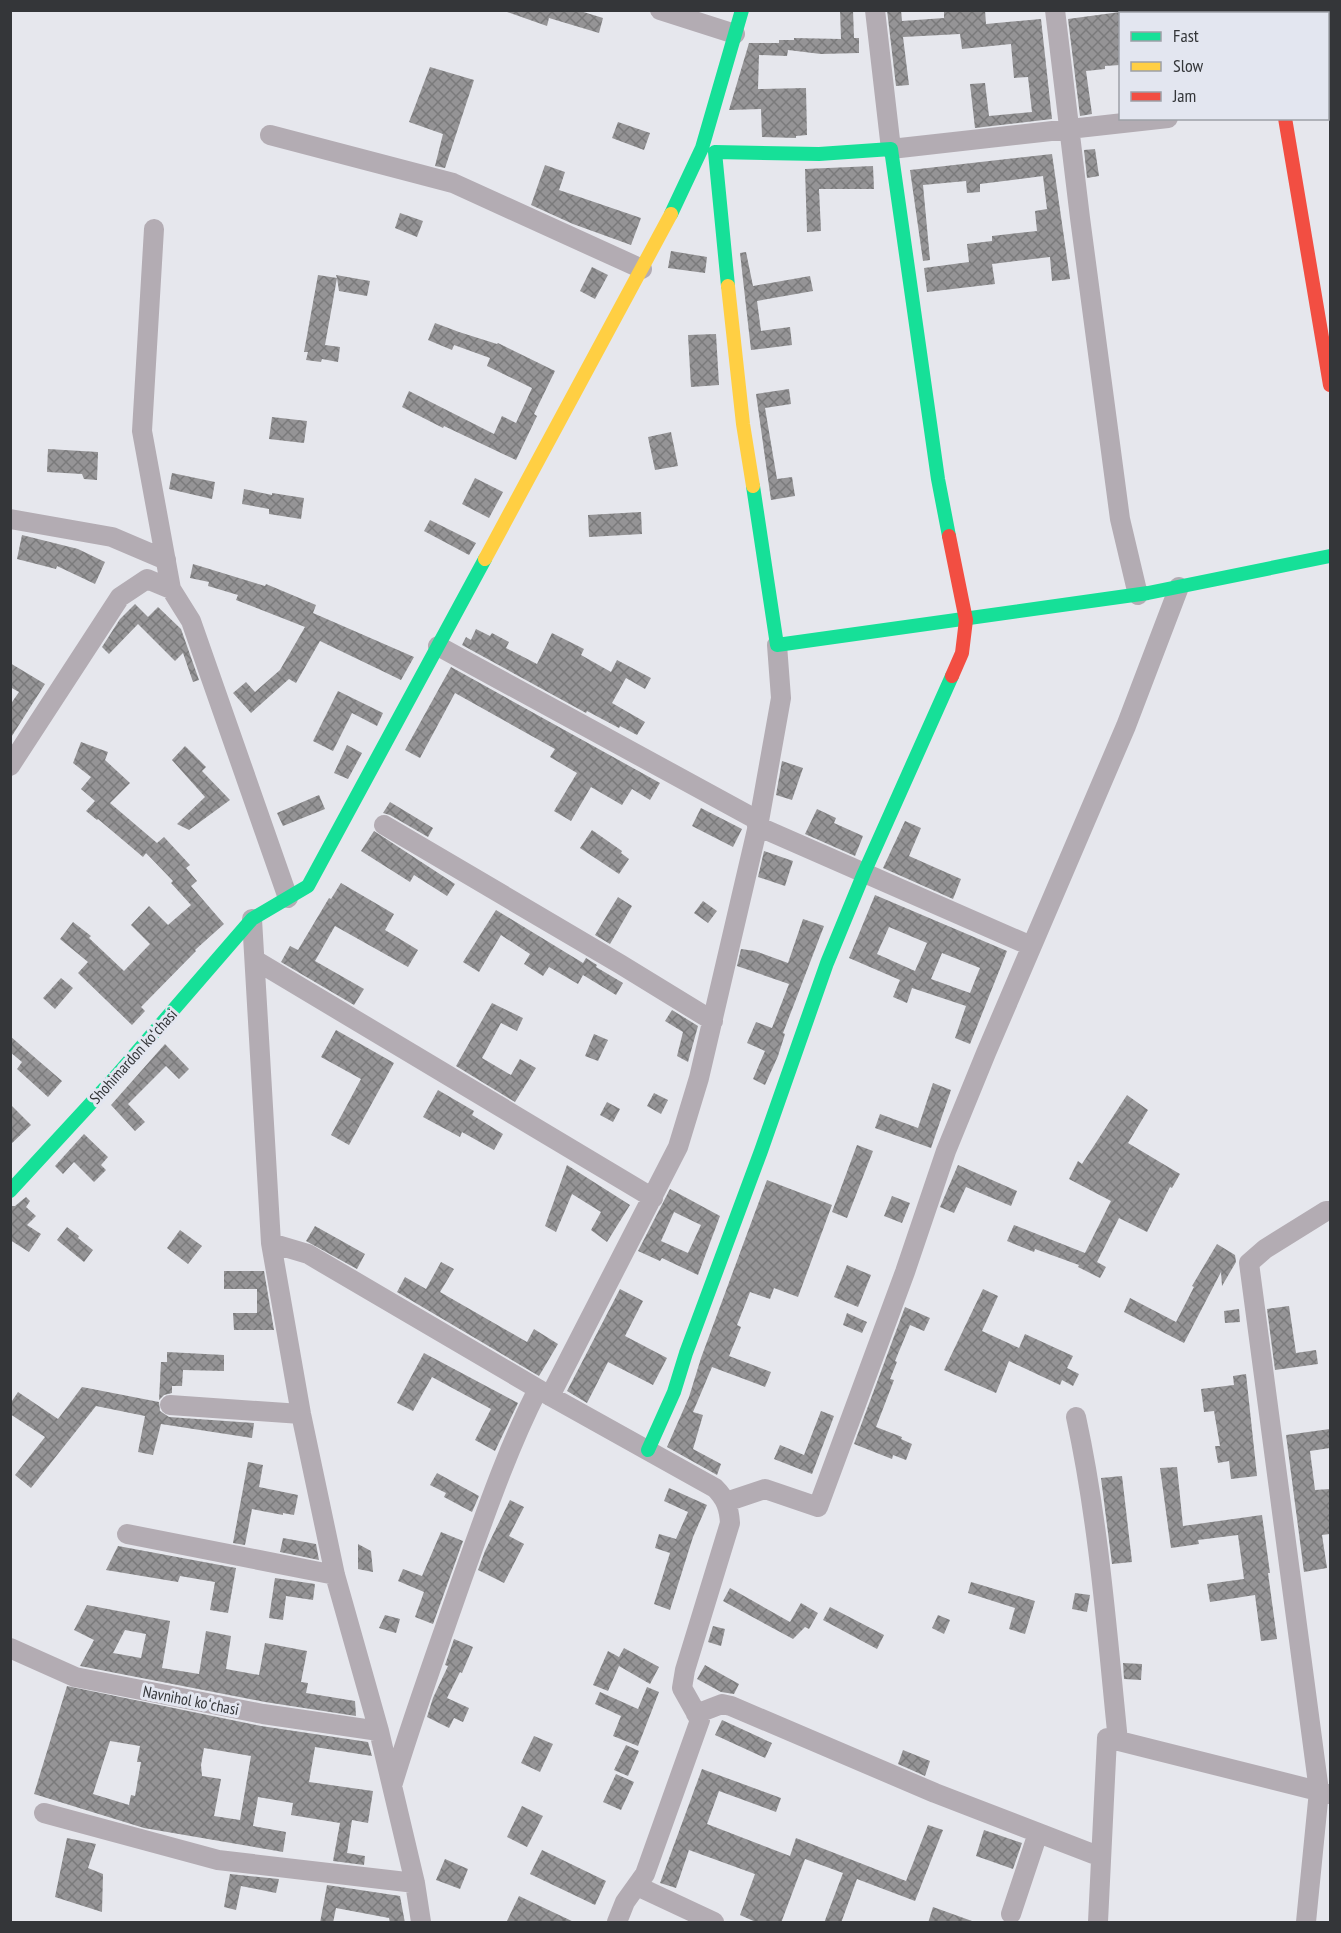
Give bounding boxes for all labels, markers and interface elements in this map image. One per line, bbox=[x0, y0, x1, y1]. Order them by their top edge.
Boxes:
legend bbox=[1119, 12, 1329, 120]
text: Fast bbox=[1173, 24, 1199, 47]
text: Slow bbox=[1173, 54, 1204, 77]
text: Jam bbox=[1172, 84, 1196, 107]
street label: Shohimardon koʻchasi bbox=[85, 1004, 181, 1108]
street label: Navnihol koʻchasi bbox=[141, 1681, 241, 1719]

